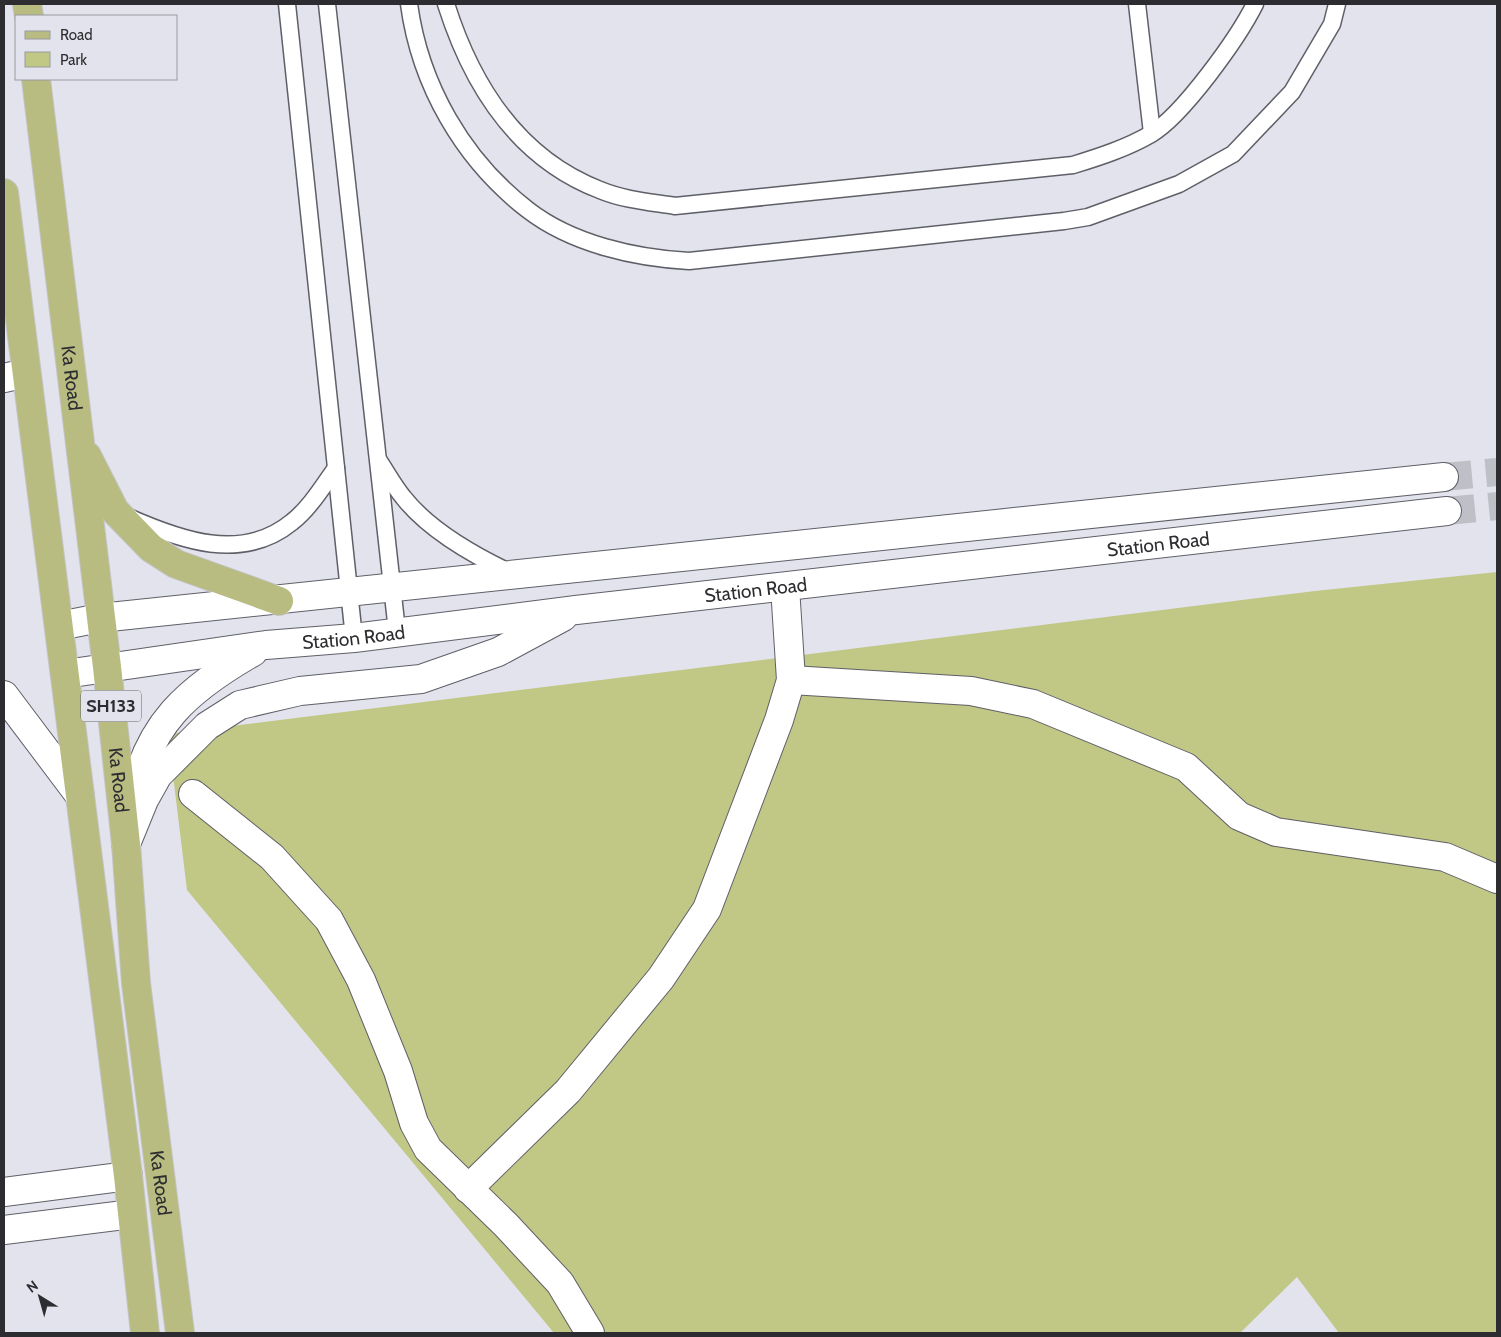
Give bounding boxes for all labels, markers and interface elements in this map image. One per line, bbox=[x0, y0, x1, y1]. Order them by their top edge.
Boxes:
legend bbox=[15, 15, 178, 80]
text: Road bbox=[60, 26, 93, 44]
text: Park bbox=[60, 51, 87, 69]
street label: Ka Road bbox=[56, 344, 87, 412]
street label: Station Road bbox=[1106, 527, 1211, 562]
street label: Station Road bbox=[703, 573, 808, 607]
street label: Station Road bbox=[301, 621, 406, 654]
road number: SH133 bbox=[81, 690, 141, 721]
street label: Ka Road bbox=[104, 746, 134, 814]
street label: Ka Road bbox=[145, 1149, 176, 1217]
north arrow bbox=[15, 1272, 65, 1322]
text: N bbox=[23, 1276, 42, 1297]

